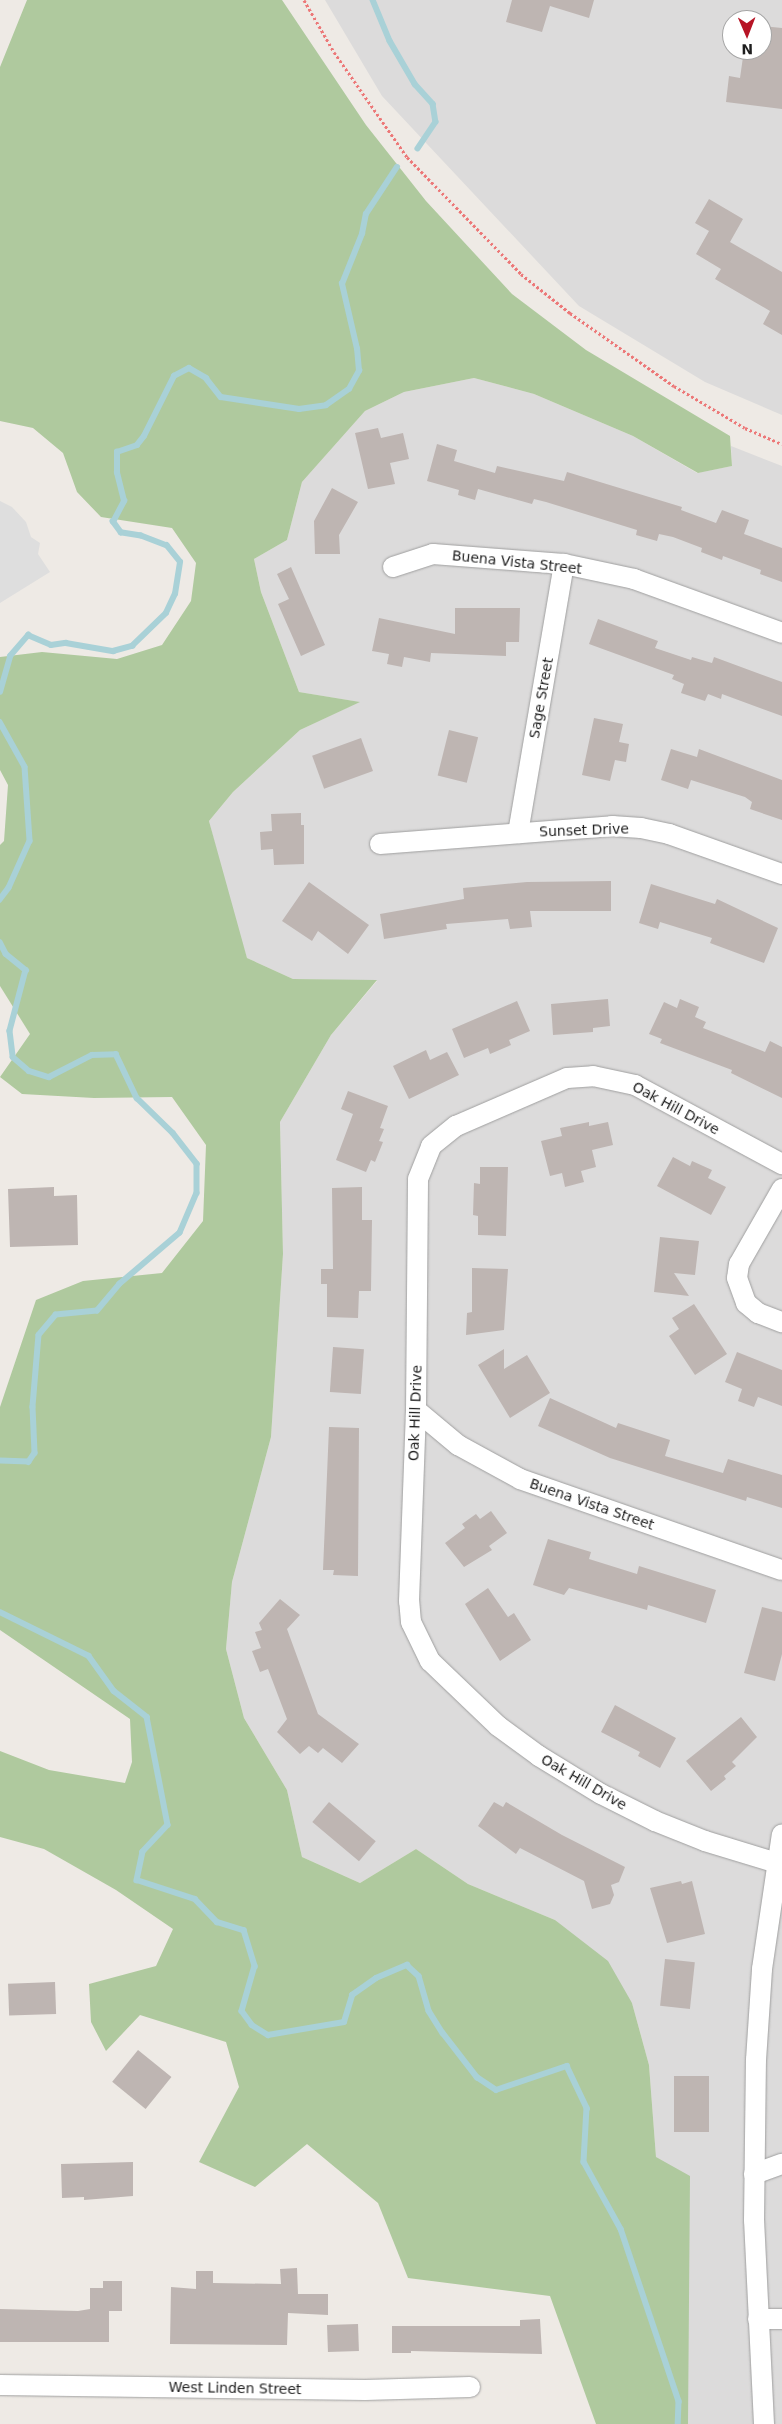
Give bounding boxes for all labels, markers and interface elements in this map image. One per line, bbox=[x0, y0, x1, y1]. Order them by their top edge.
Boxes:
north arrow bbox=[722, 10, 772, 60]
text: N bbox=[741, 41, 753, 57]
street label: Buena Vista Street bbox=[451, 547, 583, 577]
street label: Sage Street bbox=[526, 656, 556, 740]
street label: Sunset Drive bbox=[539, 820, 629, 840]
street label: Oak Hill Drive bbox=[630, 1078, 722, 1138]
street label: Oak Hill Drive bbox=[405, 1365, 425, 1461]
street label: Buena Vista Street bbox=[528, 1475, 656, 1533]
street label: Oak Hill Drive bbox=[538, 1751, 630, 1813]
street label: West Linden Street bbox=[168, 2378, 302, 2398]

